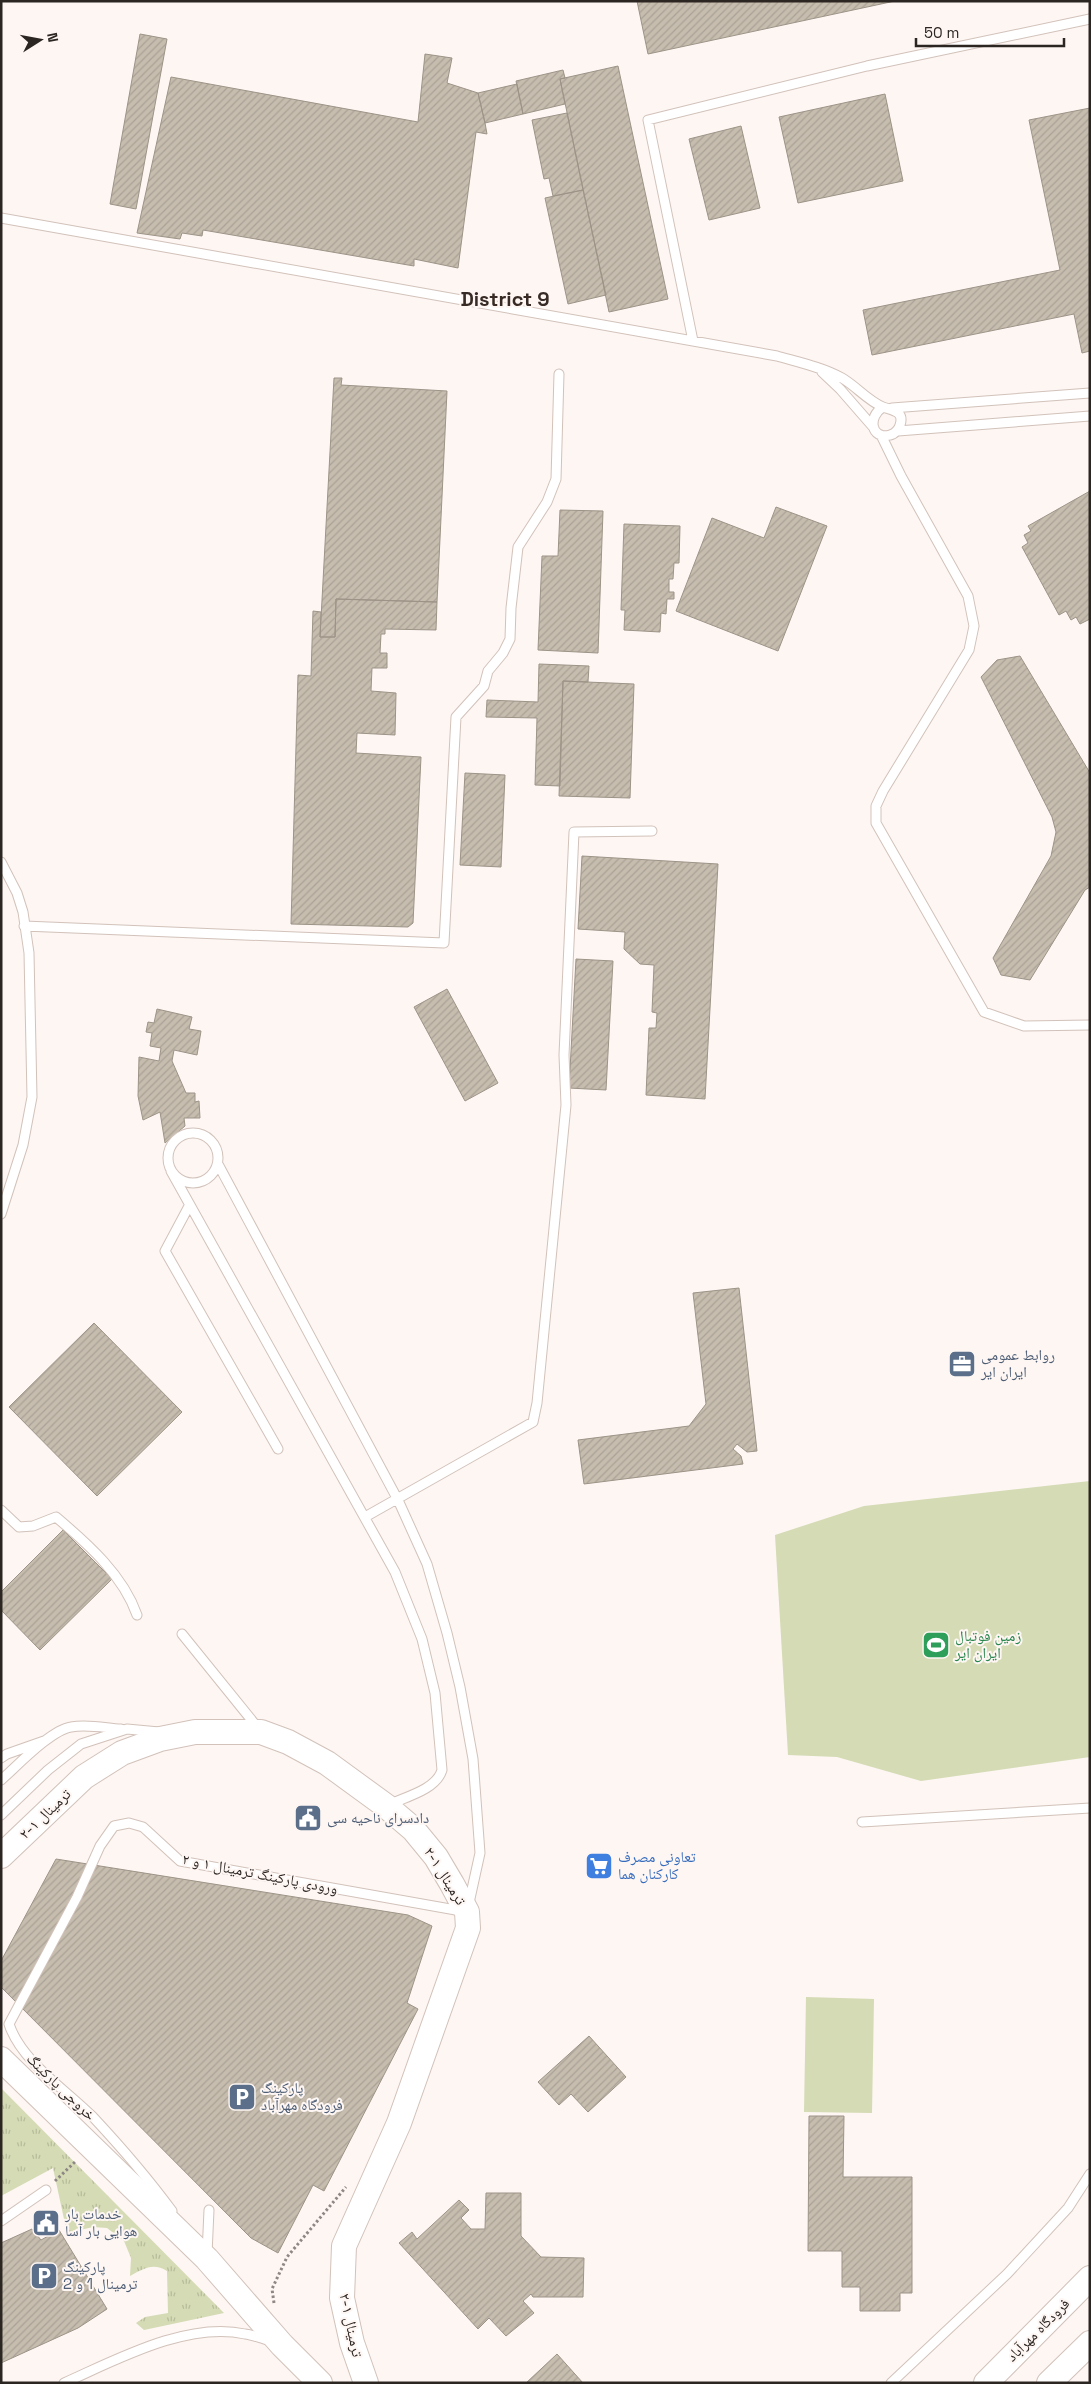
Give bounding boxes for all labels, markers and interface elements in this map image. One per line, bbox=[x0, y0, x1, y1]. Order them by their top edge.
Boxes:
north arrow bbox=[15, 15, 65, 65]
scale bar bbox=[916, 15, 1064, 47]
text: 50 m bbox=[924, 23, 959, 42]
text: N bbox=[43, 31, 62, 44]
district label: District 9 bbox=[460, 286, 550, 312]
place label: روابط عمومی ایران ایر bbox=[980, 1345, 1055, 1382]
office icon: روابط عمومی ایران ایر bbox=[947, 1349, 977, 1379]
place label: زمین فوتبال ایران ایر bbox=[954, 1626, 1021, 1663]
sports icon: زمین فوتبال ایران ایر bbox=[921, 1630, 951, 1660]
street label: ترمینال ۱-۲ bbox=[15, 1784, 76, 1844]
public building icon: دادسرای ناحیه سی bbox=[293, 1803, 323, 1833]
place label: دادسرای ناحیه سی bbox=[327, 1808, 429, 1828]
street label: ترمینال ۱-۲ bbox=[419, 1843, 471, 1909]
place label: تعاونی مصرف کارکنان هما bbox=[618, 1847, 696, 1884]
street label: ورودی پارکینگ ترمینال ۱ و ۲ bbox=[181, 1849, 339, 1899]
supermarket icon: تعاونی مصرف کارکنان هما bbox=[584, 1851, 614, 1881]
street label: خروجی پارکینگ bbox=[22, 2049, 100, 2125]
place label: پارکینگ فرودگاه مهرآباد bbox=[261, 2078, 343, 2114]
parking icon: پارکینگ فرودگاه مهرآباد bbox=[227, 2082, 257, 2112]
place label: خدمات بار هوایی بار آسا bbox=[64, 2204, 137, 2241]
public building icon: خدمات بار هوایی بار آسا bbox=[31, 2208, 61, 2238]
place label: پارکینگ ترمینال 1 و 2 bbox=[63, 2257, 138, 2294]
parking icon: پارکینگ ترمینال 1 و 2 bbox=[29, 2261, 59, 2291]
street label: ترمینال ۱-۲ bbox=[334, 2291, 368, 2359]
street label: فرودگاه مهرآباد bbox=[1002, 2294, 1073, 2365]

